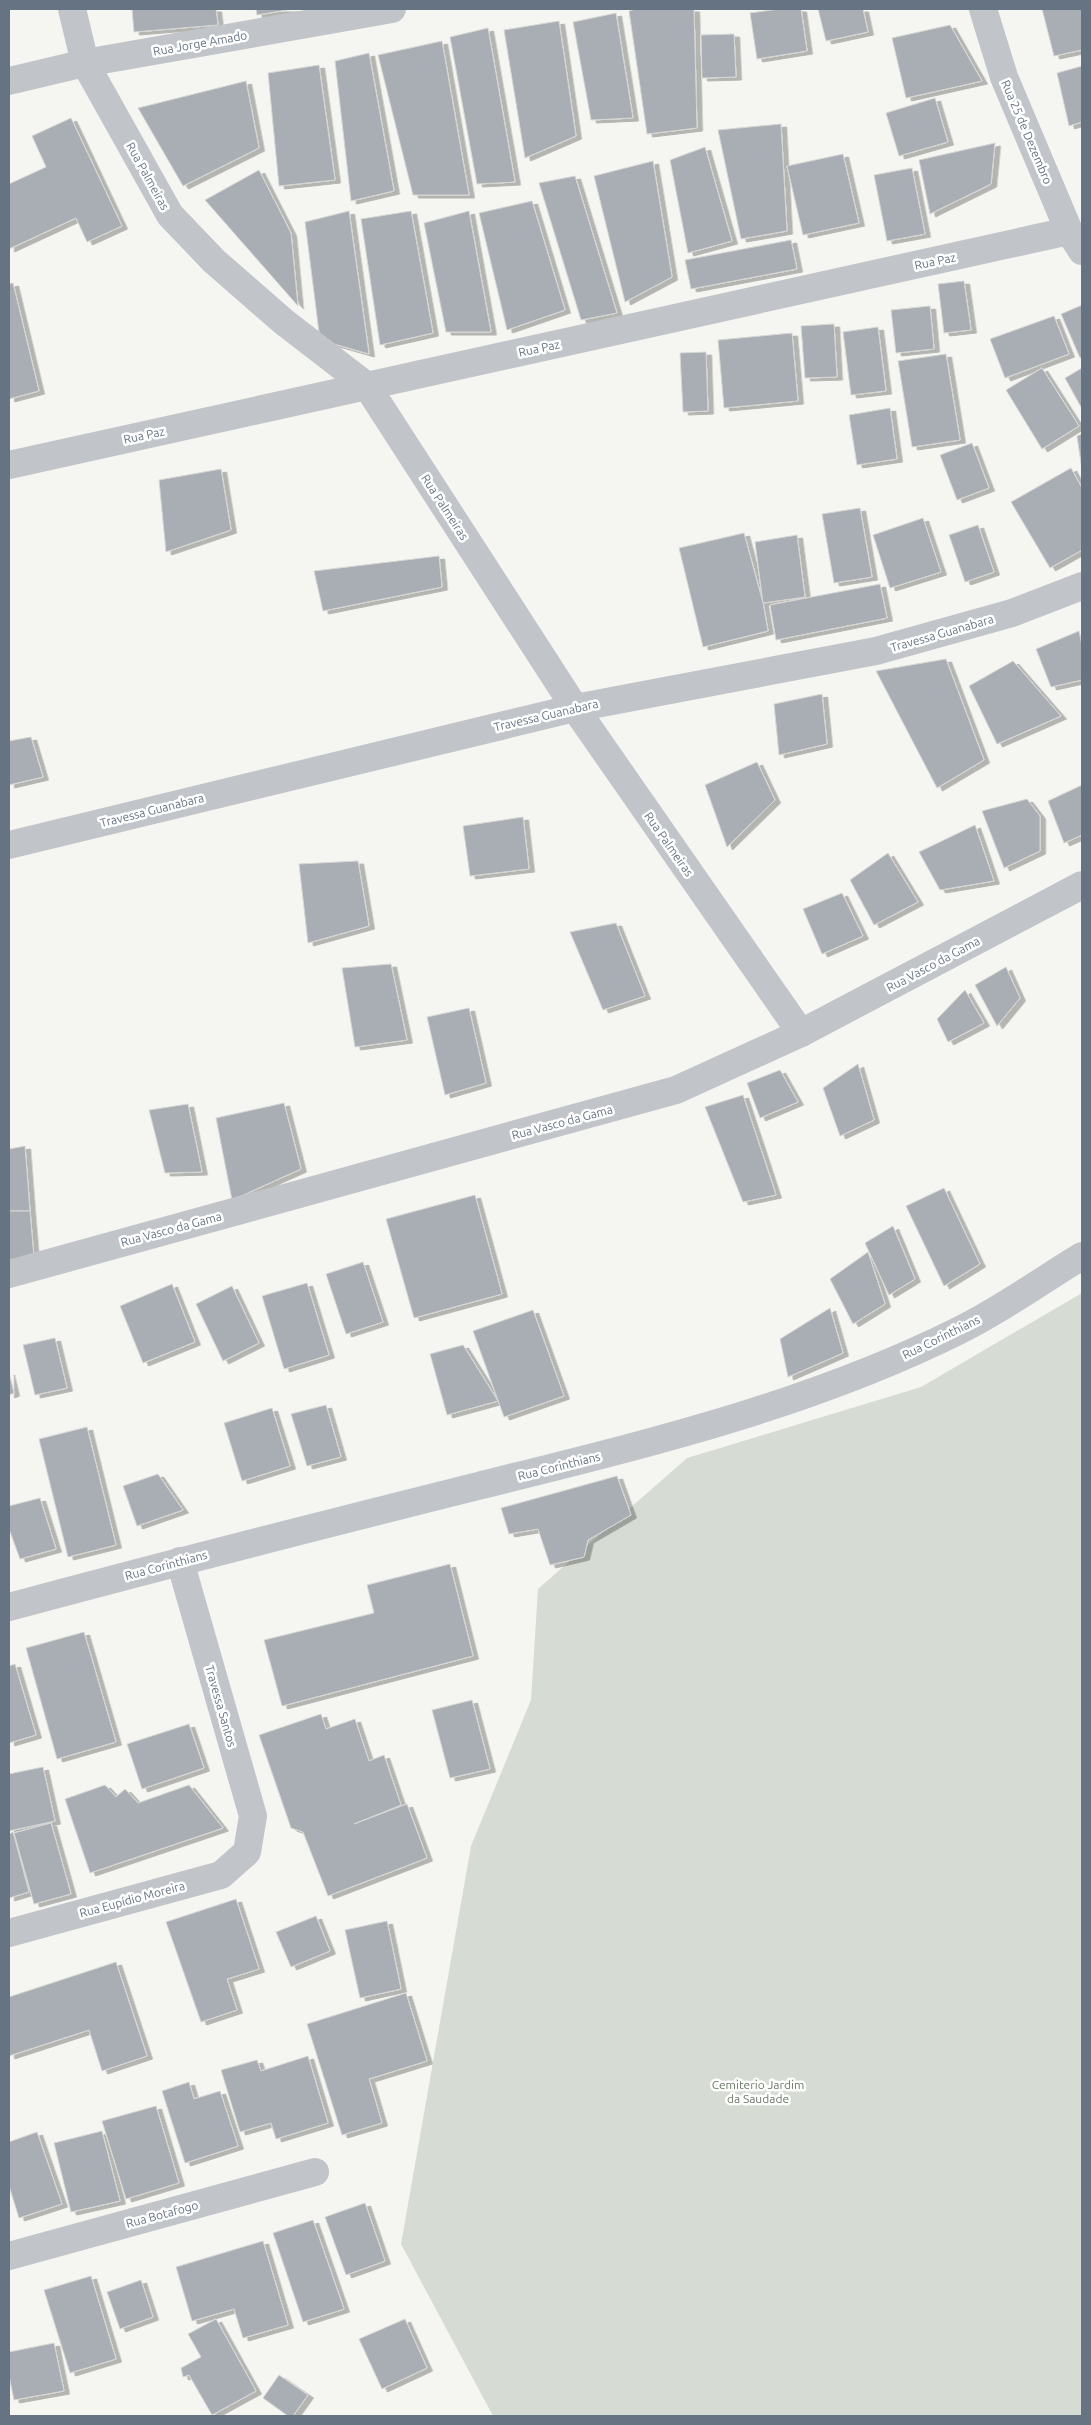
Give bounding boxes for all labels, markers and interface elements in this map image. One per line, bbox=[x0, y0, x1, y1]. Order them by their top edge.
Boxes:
street label: Rua Jorge Amado bbox=[152, 28, 248, 58]
street label: Rua 25 de Dezembro bbox=[999, 78, 1055, 186]
street label: Rua Palmeiras bbox=[124, 140, 172, 212]
street label: Rua Paz bbox=[913, 250, 957, 272]
street label: Rua Paz bbox=[517, 337, 561, 359]
street label: Rua Paz bbox=[122, 424, 166, 446]
street label: Rua Palmeiras bbox=[419, 472, 471, 542]
street label: Travessa Guanabara bbox=[889, 612, 995, 654]
street label: Travessa Guanabara bbox=[493, 697, 599, 733]
street label: Travessa Guanabara bbox=[99, 791, 205, 829]
street label: Rua Palmeiras bbox=[642, 809, 696, 879]
street label: Rua Vasco da Gama bbox=[884, 934, 982, 994]
street label: Rua Vasco da Gama bbox=[510, 1102, 614, 1142]
street label: Rua Vasco da Gama bbox=[119, 1209, 223, 1249]
street label: Rua Corinthians bbox=[900, 1313, 982, 1361]
street label: Rua Corinthians bbox=[516, 1449, 602, 1483]
street label: Rua Corinthians bbox=[123, 1548, 209, 1582]
street label: Travessa Santos bbox=[203, 1663, 239, 1749]
street label: Rua Eupídio Moreira bbox=[78, 1879, 186, 1919]
park label: Cemiterio Jardim da Saudade bbox=[712, 2078, 804, 2105]
street label: Rua Botafogo bbox=[124, 2198, 200, 2230]

